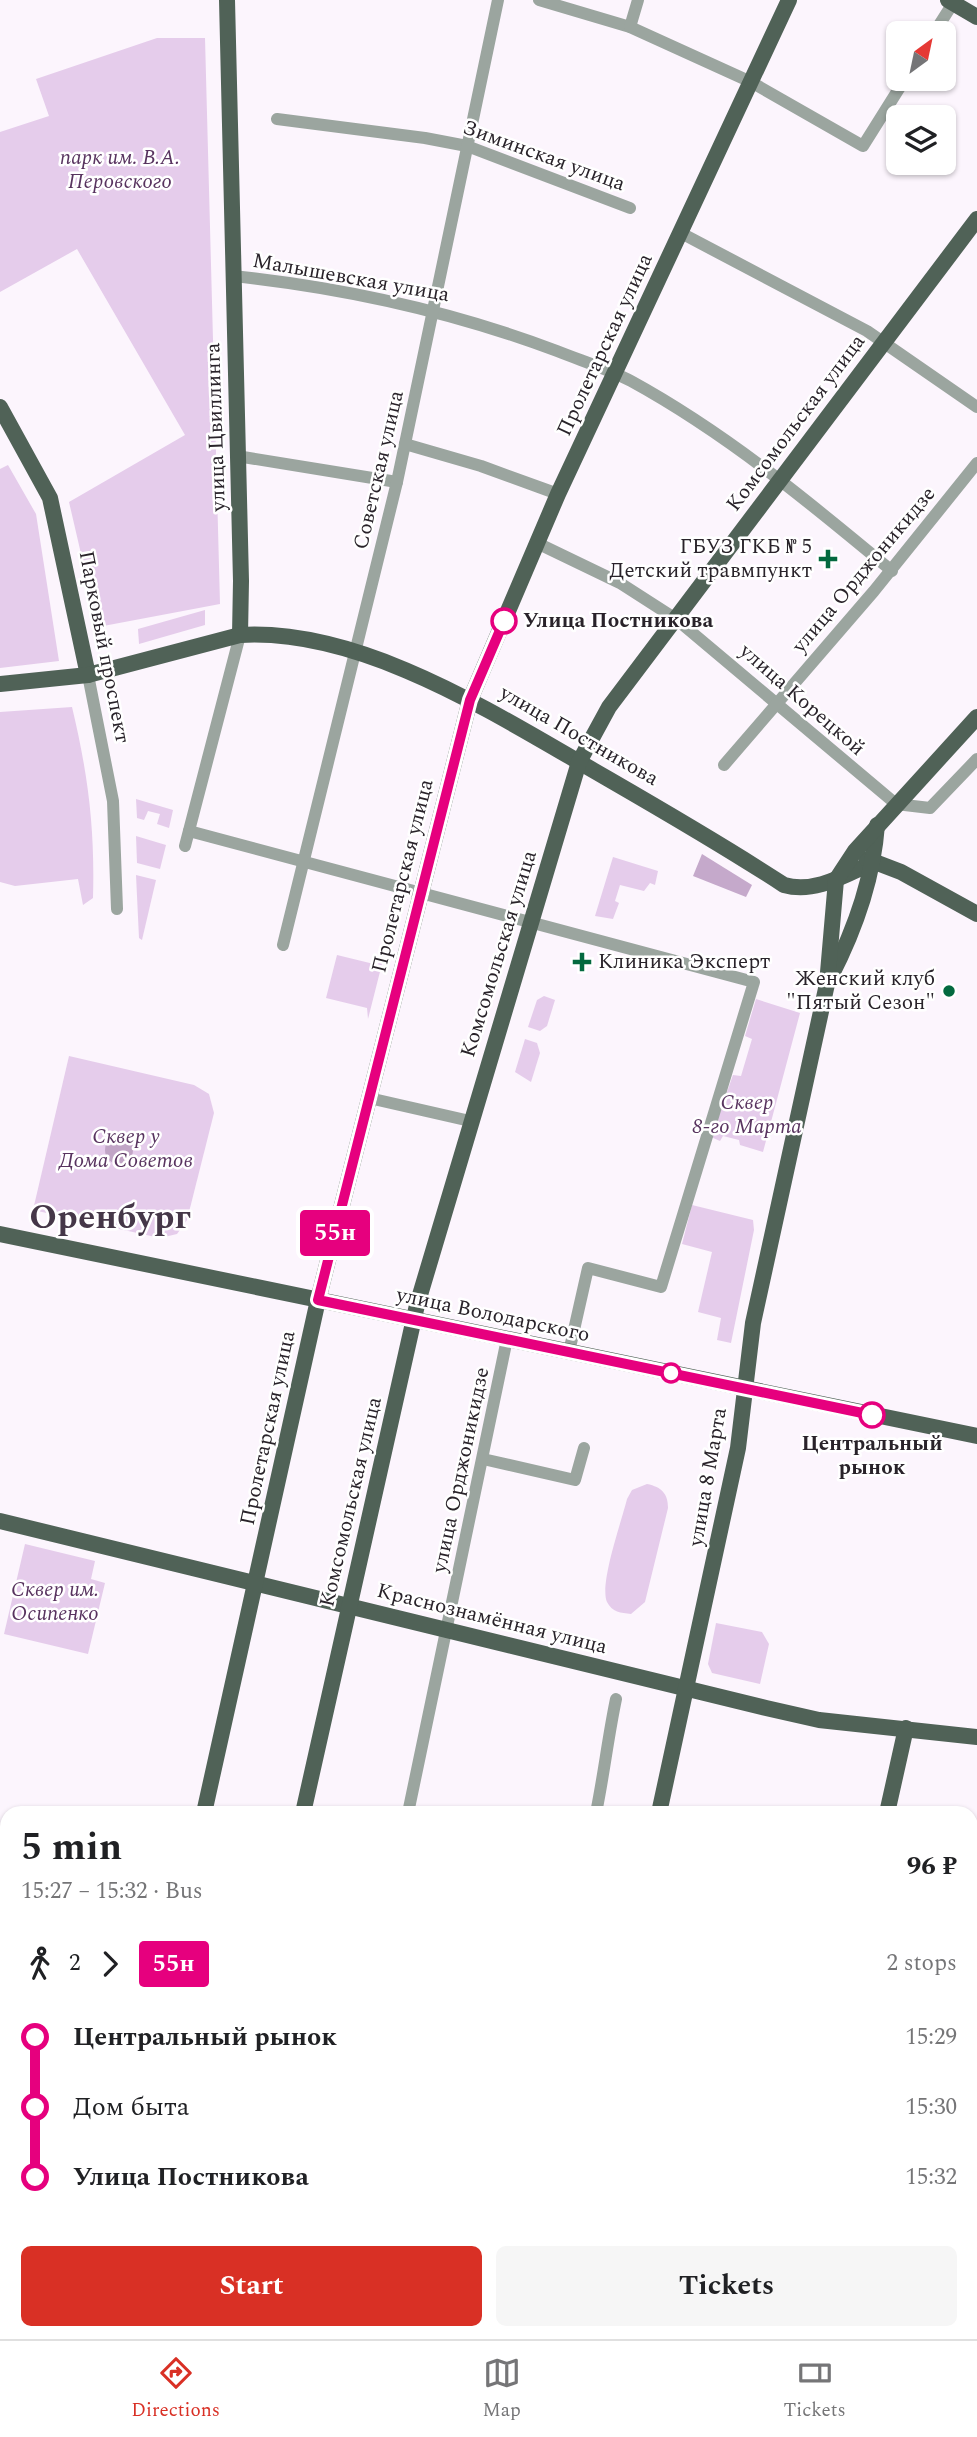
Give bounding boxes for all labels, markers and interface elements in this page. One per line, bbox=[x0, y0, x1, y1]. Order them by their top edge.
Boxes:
north arrow bbox=[886, 21, 956, 91]
map controls bbox=[886, 21, 956, 175]
button: layers bbox=[886, 105, 956, 175]
street label: Зиминская улица bbox=[458, 112, 630, 201]
park label: парк им. В.А. Перовского bbox=[60, 142, 180, 198]
street label: Малышевская улица bbox=[250, 245, 453, 311]
street label: Пролетарская улица bbox=[549, 248, 662, 442]
street label: Комсомольская улица bbox=[719, 327, 874, 518]
street label: улица Цвиллинга bbox=[197, 341, 235, 513]
street label: Советская улица bbox=[345, 387, 413, 553]
street label: улица Орджоникидзе bbox=[784, 479, 944, 661]
place label: ГБУЗ ГКБ № 5 Детский травмпункт bbox=[609, 531, 812, 587]
street label: Парковый проспект bbox=[70, 548, 138, 746]
marker: ГБУЗ ГКБ № 5 Детский травмпункт bbox=[818, 549, 838, 569]
place label: Улица Постникова bbox=[523, 605, 714, 637]
marker: Улица Постникова bbox=[491, 608, 517, 634]
street label: улица Корецкой bbox=[731, 636, 872, 764]
street label: улица Постникова bbox=[493, 677, 665, 795]
street label: Пролетарская улица bbox=[363, 775, 443, 976]
street label: Комсомольская улица bbox=[452, 846, 546, 1061]
place label: Клиника Эксперт bbox=[598, 946, 770, 978]
marker: Клиника Эксперт bbox=[572, 952, 592, 972]
place label: Женский клуб "Пятый Сезон" bbox=[786, 963, 935, 1019]
marker: Женский клуб "Пятый Сезон" bbox=[941, 983, 957, 999]
park label: Сквер 8-го Марта bbox=[692, 1087, 802, 1143]
park label: Сквер у Дома Советов bbox=[58, 1121, 193, 1177]
district label: Оренбург bbox=[29, 1191, 191, 1244]
line badge: 55н bbox=[295, 1210, 375, 1256]
text: 55н bbox=[314, 1215, 356, 1251]
street label: улица Володарского bbox=[392, 1279, 593, 1351]
street label: Пролетарская улица bbox=[232, 1327, 304, 1528]
unlabelled marker bbox=[661, 1363, 681, 1383]
street label: улица Орджоникидзе bbox=[423, 1364, 498, 1577]
street label: Комсомольская улица bbox=[311, 1393, 391, 1610]
marker: Центральный рынок bbox=[859, 1402, 885, 1428]
street label: улица 8 Марта bbox=[680, 1404, 736, 1550]
place label: Центральный рынок bbox=[801, 1428, 943, 1484]
park label: Сквер им. Осипенко bbox=[11, 1574, 99, 1630]
street label: Краснознамённая улица bbox=[373, 1575, 611, 1663]
text: 5 min bbox=[21, 1819, 122, 1877]
text: 96 ₽ bbox=[907, 1846, 957, 1886]
text: 15:27 – 15:32 · Bus bbox=[21, 1874, 203, 1909]
icon: walk bbox=[21, 1945, 59, 1983]
icon: forward bbox=[91, 1945, 129, 1983]
text: 2 bbox=[69, 1946, 81, 1981]
text: 55н bbox=[153, 1946, 195, 1982]
text: 2 stops bbox=[887, 1946, 957, 1981]
text: Центральный рынок bbox=[73, 2017, 337, 2057]
text: 15:29 bbox=[905, 2020, 957, 2055]
text: Дом быта bbox=[73, 2087, 189, 2127]
text: 15:30 bbox=[905, 2090, 957, 2125]
text: Улица Постникова bbox=[73, 2157, 309, 2197]
text: 15:32 bbox=[905, 2160, 957, 2195]
button: Start bbox=[21, 2246, 482, 2326]
button: Tickets bbox=[496, 2246, 957, 2326]
tab: Directions bbox=[131, 2354, 220, 2425]
tab: Map bbox=[483, 2354, 521, 2425]
tab: Tickets bbox=[783, 2354, 846, 2425]

